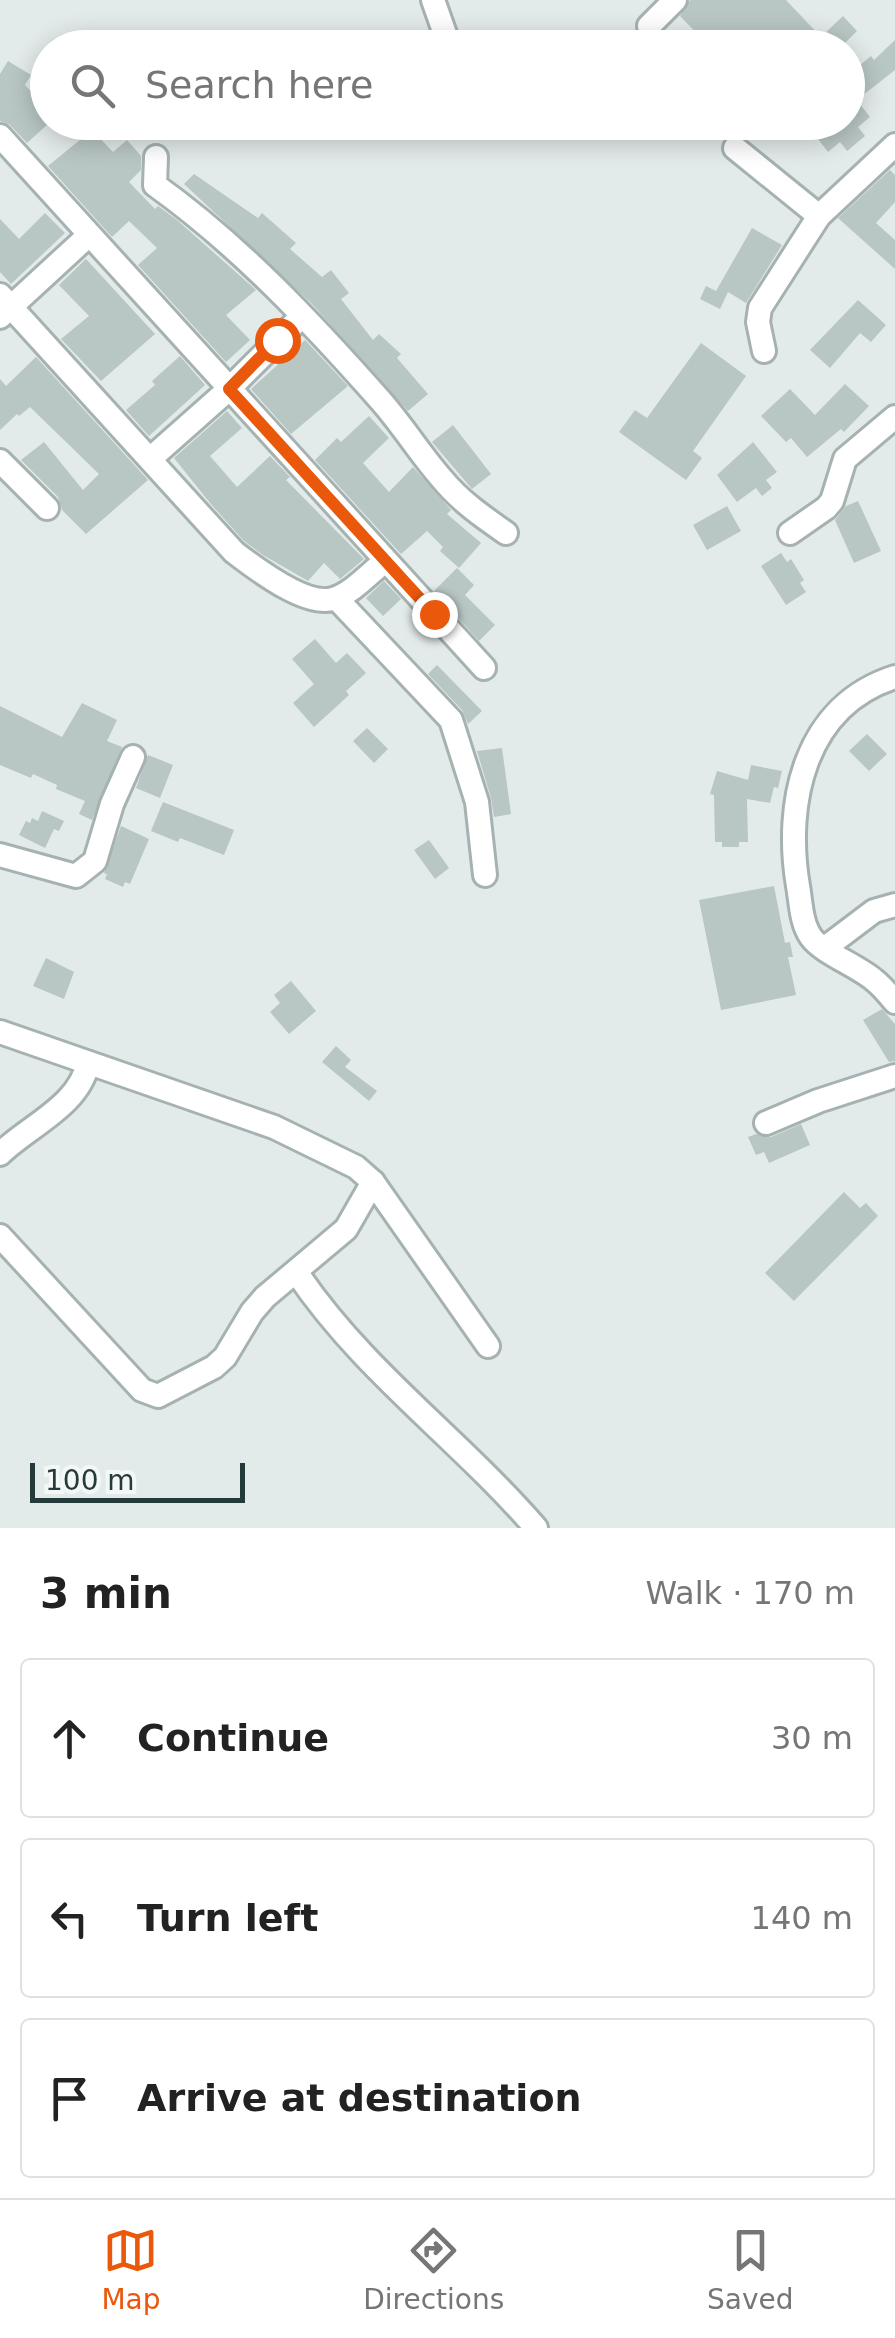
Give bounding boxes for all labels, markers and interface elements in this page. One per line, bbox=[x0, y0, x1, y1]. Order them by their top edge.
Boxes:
search box bbox=[30, 30, 865, 140]
icon: search bbox=[65, 58, 120, 113]
text: Search here bbox=[145, 63, 373, 107]
route start bbox=[255, 318, 301, 364]
route end bbox=[412, 592, 458, 638]
scale bar bbox=[30, 1458, 245, 1502]
text: 100 m bbox=[45, 1464, 135, 1497]
text: 3 min bbox=[40, 1569, 172, 1618]
text: Walk · 170 m bbox=[645, 1574, 855, 1612]
icon: ahead bbox=[42, 1711, 97, 1766]
text: Continue bbox=[137, 1716, 329, 1760]
text: 30 m bbox=[771, 1719, 853, 1757]
icon: left bbox=[42, 1891, 97, 1946]
text: Turn left bbox=[137, 1896, 318, 1940]
text: 140 m bbox=[751, 1899, 853, 1937]
icon: arrive bbox=[42, 2071, 97, 2126]
text: Arrive at destination bbox=[137, 2076, 582, 2120]
tab: Map bbox=[101, 2223, 160, 2316]
tab: Directions bbox=[363, 2223, 504, 2316]
tab: Saved bbox=[707, 2223, 794, 2316]

